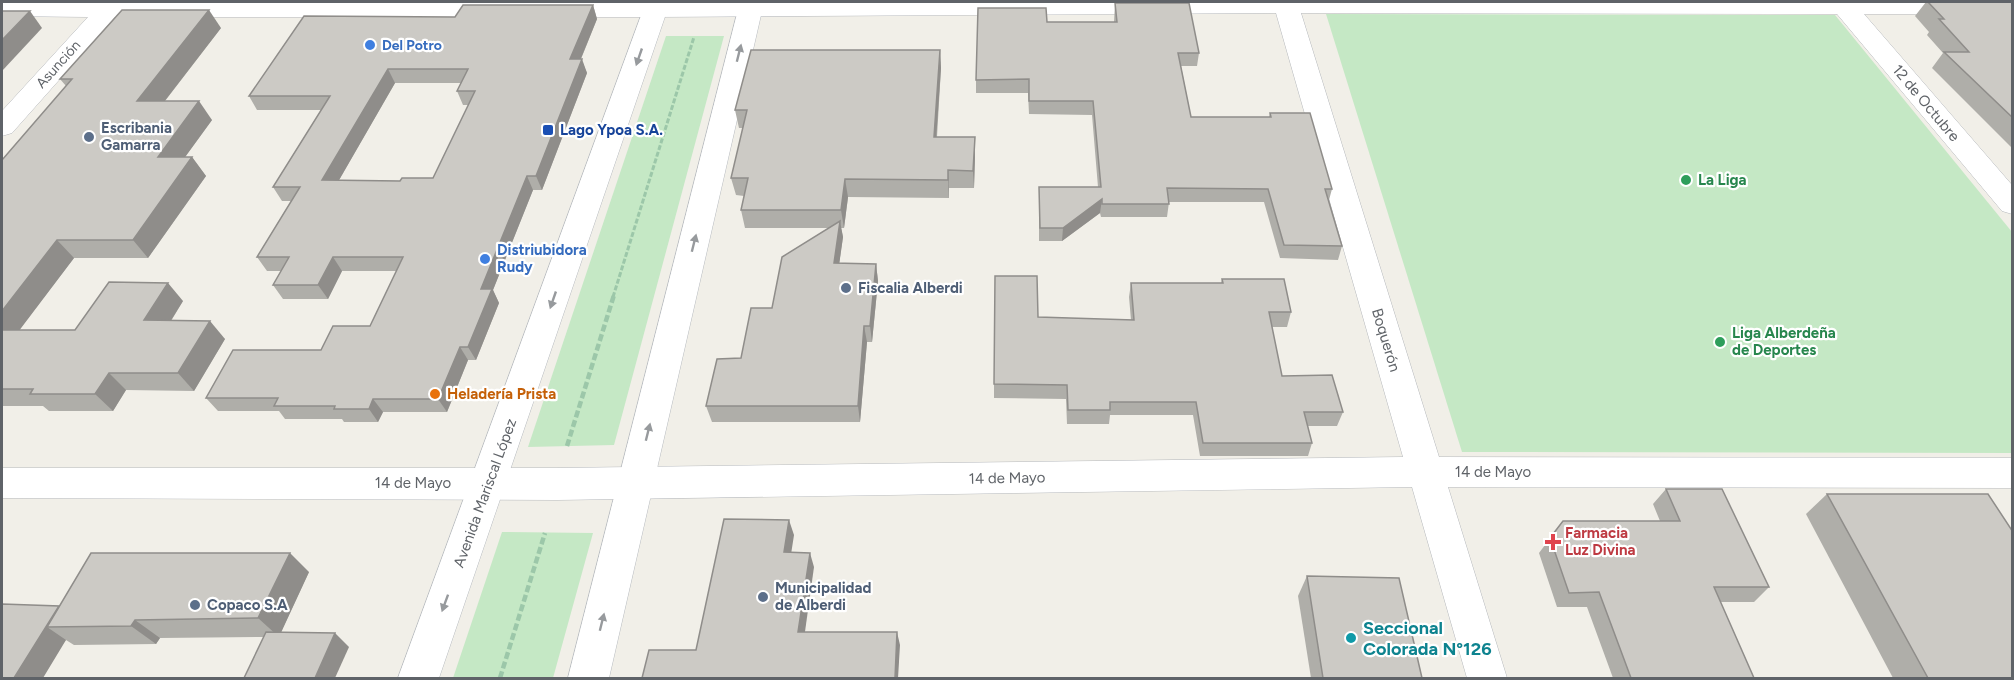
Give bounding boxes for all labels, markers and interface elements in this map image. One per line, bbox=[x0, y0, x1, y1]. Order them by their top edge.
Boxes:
street label: Asunción bbox=[33, 37, 84, 92]
place label: Del Potro bbox=[382, 37, 442, 54]
marker: Del Potro bbox=[363, 38, 377, 52]
one-way arrow bbox=[735, 44, 745, 62]
one-way arrow bbox=[633, 48, 643, 66]
street label: 12 de Octubre bbox=[1889, 61, 1963, 145]
place label: Escribania Gamarra bbox=[101, 119, 172, 154]
place label: Lago Ypoa S.A. bbox=[560, 121, 663, 139]
marker: Lago Ypoa S.A. bbox=[541, 123, 555, 137]
marker: Escribania Gamarra bbox=[82, 130, 96, 144]
place label: La Liga bbox=[1698, 171, 1747, 189]
marker: La Liga bbox=[1679, 173, 1693, 187]
one-way arrow bbox=[689, 233, 699, 252]
place label: Distriubidora Rudy bbox=[497, 241, 587, 276]
marker: Distriubidora Rudy bbox=[478, 252, 492, 266]
place label: Fiscalia Alberdi bbox=[858, 279, 963, 297]
marker: Fiscalia Alberdi bbox=[839, 281, 853, 295]
one-way arrow bbox=[548, 291, 557, 309]
street label: Boquerón bbox=[1368, 306, 1404, 374]
place label: Liga Alberdeña de Deportes bbox=[1732, 324, 1836, 359]
marker: Liga Alberdeña de Deportes bbox=[1713, 335, 1727, 349]
place label: Heladería Prista bbox=[447, 385, 556, 403]
marker: Heladería Prista bbox=[428, 387, 442, 401]
street label: Avenida Mariscal López bbox=[450, 416, 520, 570]
one-way arrow bbox=[643, 423, 653, 441]
street label: 14 de Mayo bbox=[1455, 463, 1532, 481]
street label: 14 de Mayo bbox=[969, 468, 1046, 488]
street label: 14 de Mayo bbox=[375, 474, 452, 492]
place label: Farmacia Luz Divina bbox=[1565, 524, 1636, 559]
marker: Farmacia Luz Divina bbox=[1546, 535, 1560, 549]
place label: Municipalidad de Alberdi bbox=[775, 579, 871, 614]
marker: Municipalidad de Alberdi bbox=[756, 590, 770, 604]
one-way arrow bbox=[440, 594, 450, 612]
place label: Copaco S.A bbox=[207, 596, 288, 614]
marker: Copaco S.A bbox=[188, 598, 202, 612]
one-way arrow bbox=[597, 612, 607, 631]
place label: Seccional Colorada N°126 bbox=[1363, 617, 1492, 660]
marker: Seccional Colorada N°126 bbox=[1344, 631, 1358, 645]

